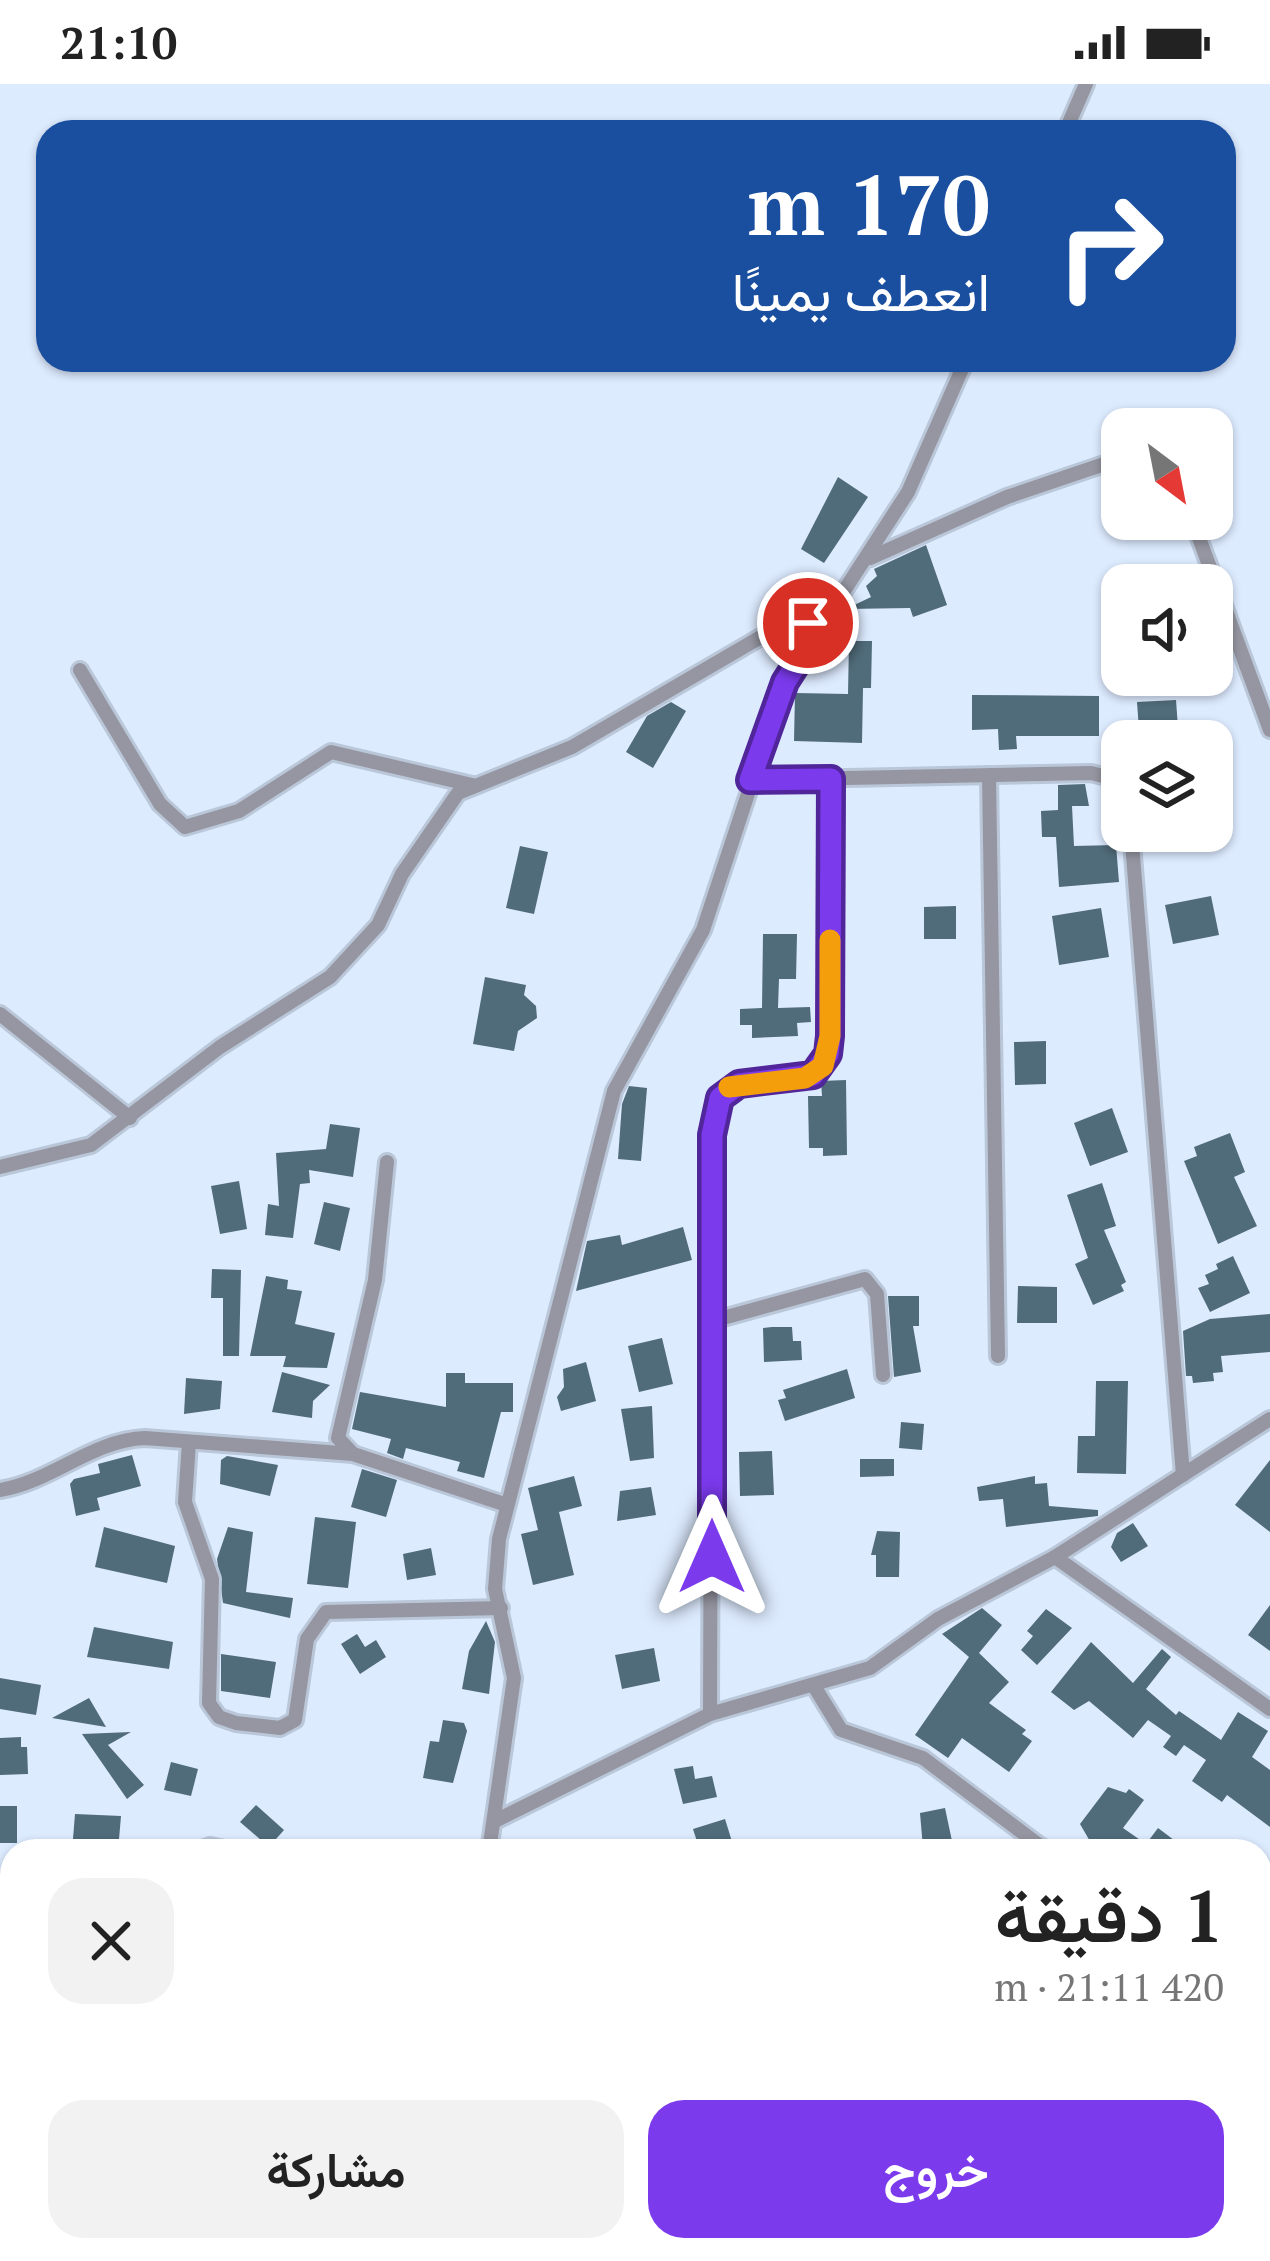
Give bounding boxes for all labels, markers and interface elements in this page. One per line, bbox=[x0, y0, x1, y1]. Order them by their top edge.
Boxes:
text: 21:10 bbox=[60, 12, 177, 72]
text: 170 m bbox=[747, 148, 990, 259]
icon: right bbox=[1032, 168, 1188, 324]
text: انعطف يمينًا bbox=[732, 255, 990, 326]
north arrow bbox=[1101, 408, 1233, 540]
map controls bbox=[1101, 408, 1233, 852]
button: sound bbox=[1101, 564, 1233, 696]
pin bbox=[757, 572, 859, 674]
icon: arrive bbox=[775, 590, 841, 656]
button: layers bbox=[1101, 720, 1233, 852]
position arrow bbox=[649, 1494, 775, 1620]
text: 1 دقيقة bbox=[995, 1867, 1224, 1963]
button: close bbox=[48, 1878, 174, 2004]
text: 420 m · 21:11 bbox=[994, 1960, 1224, 2012]
button: مشاركة bbox=[48, 2100, 624, 2238]
button: خروج bbox=[648, 2100, 1224, 2238]

